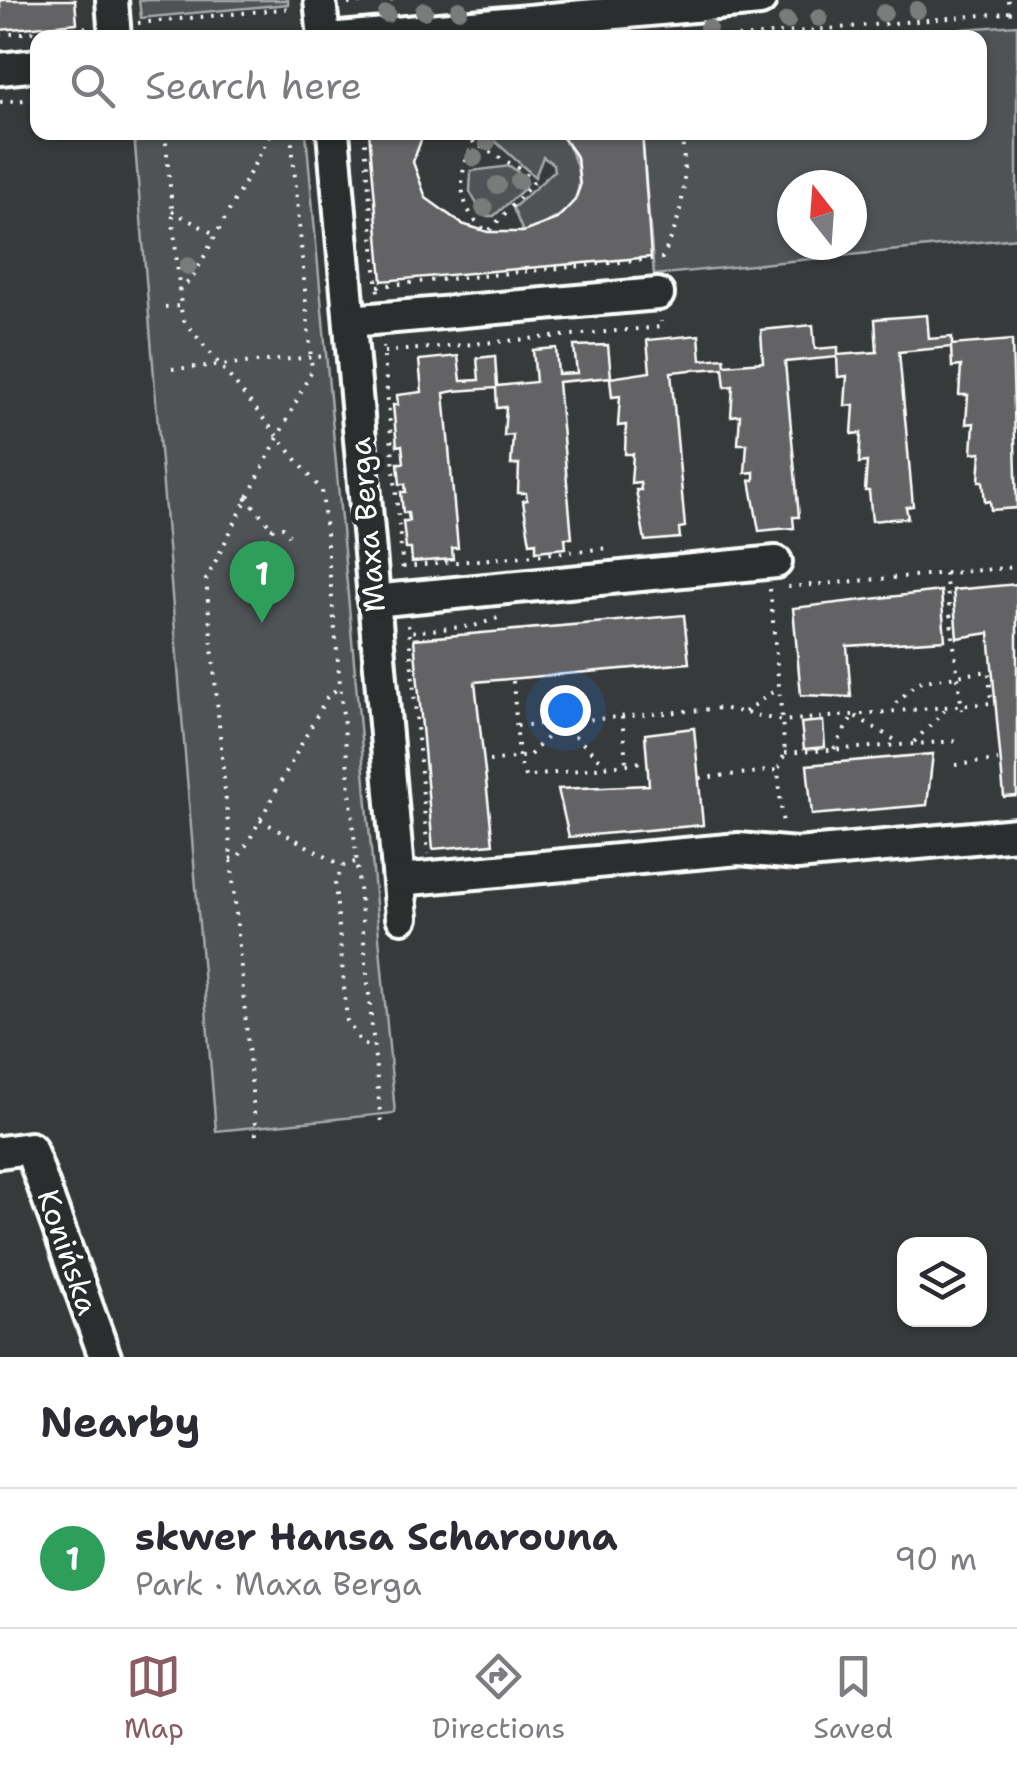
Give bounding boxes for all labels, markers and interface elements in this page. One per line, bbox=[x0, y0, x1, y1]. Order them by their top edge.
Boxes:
search box bbox=[30, 30, 987, 140]
icon: search bbox=[65, 58, 120, 113]
text: Search here bbox=[145, 60, 362, 111]
north arrow bbox=[777, 170, 867, 260]
street label: Maxa Berga bbox=[339, 435, 395, 614]
pin: 1 bbox=[230, 540, 294, 623]
your location bbox=[540, 685, 591, 736]
street label: Konińska bbox=[27, 1184, 109, 1320]
map controls bbox=[897, 1237, 987, 1327]
button: layers bbox=[897, 1237, 987, 1327]
text: Nearby bbox=[40, 1394, 200, 1450]
text: skwer Hansa Scharouna bbox=[135, 1511, 618, 1562]
text: 1 bbox=[65, 1537, 80, 1580]
text: 90 m bbox=[894, 1537, 977, 1580]
text: Park · Maxa Berga bbox=[135, 1562, 422, 1605]
tab: Map bbox=[124, 1649, 184, 1747]
tab: Directions bbox=[432, 1649, 565, 1747]
tab: Saved bbox=[813, 1649, 893, 1747]

